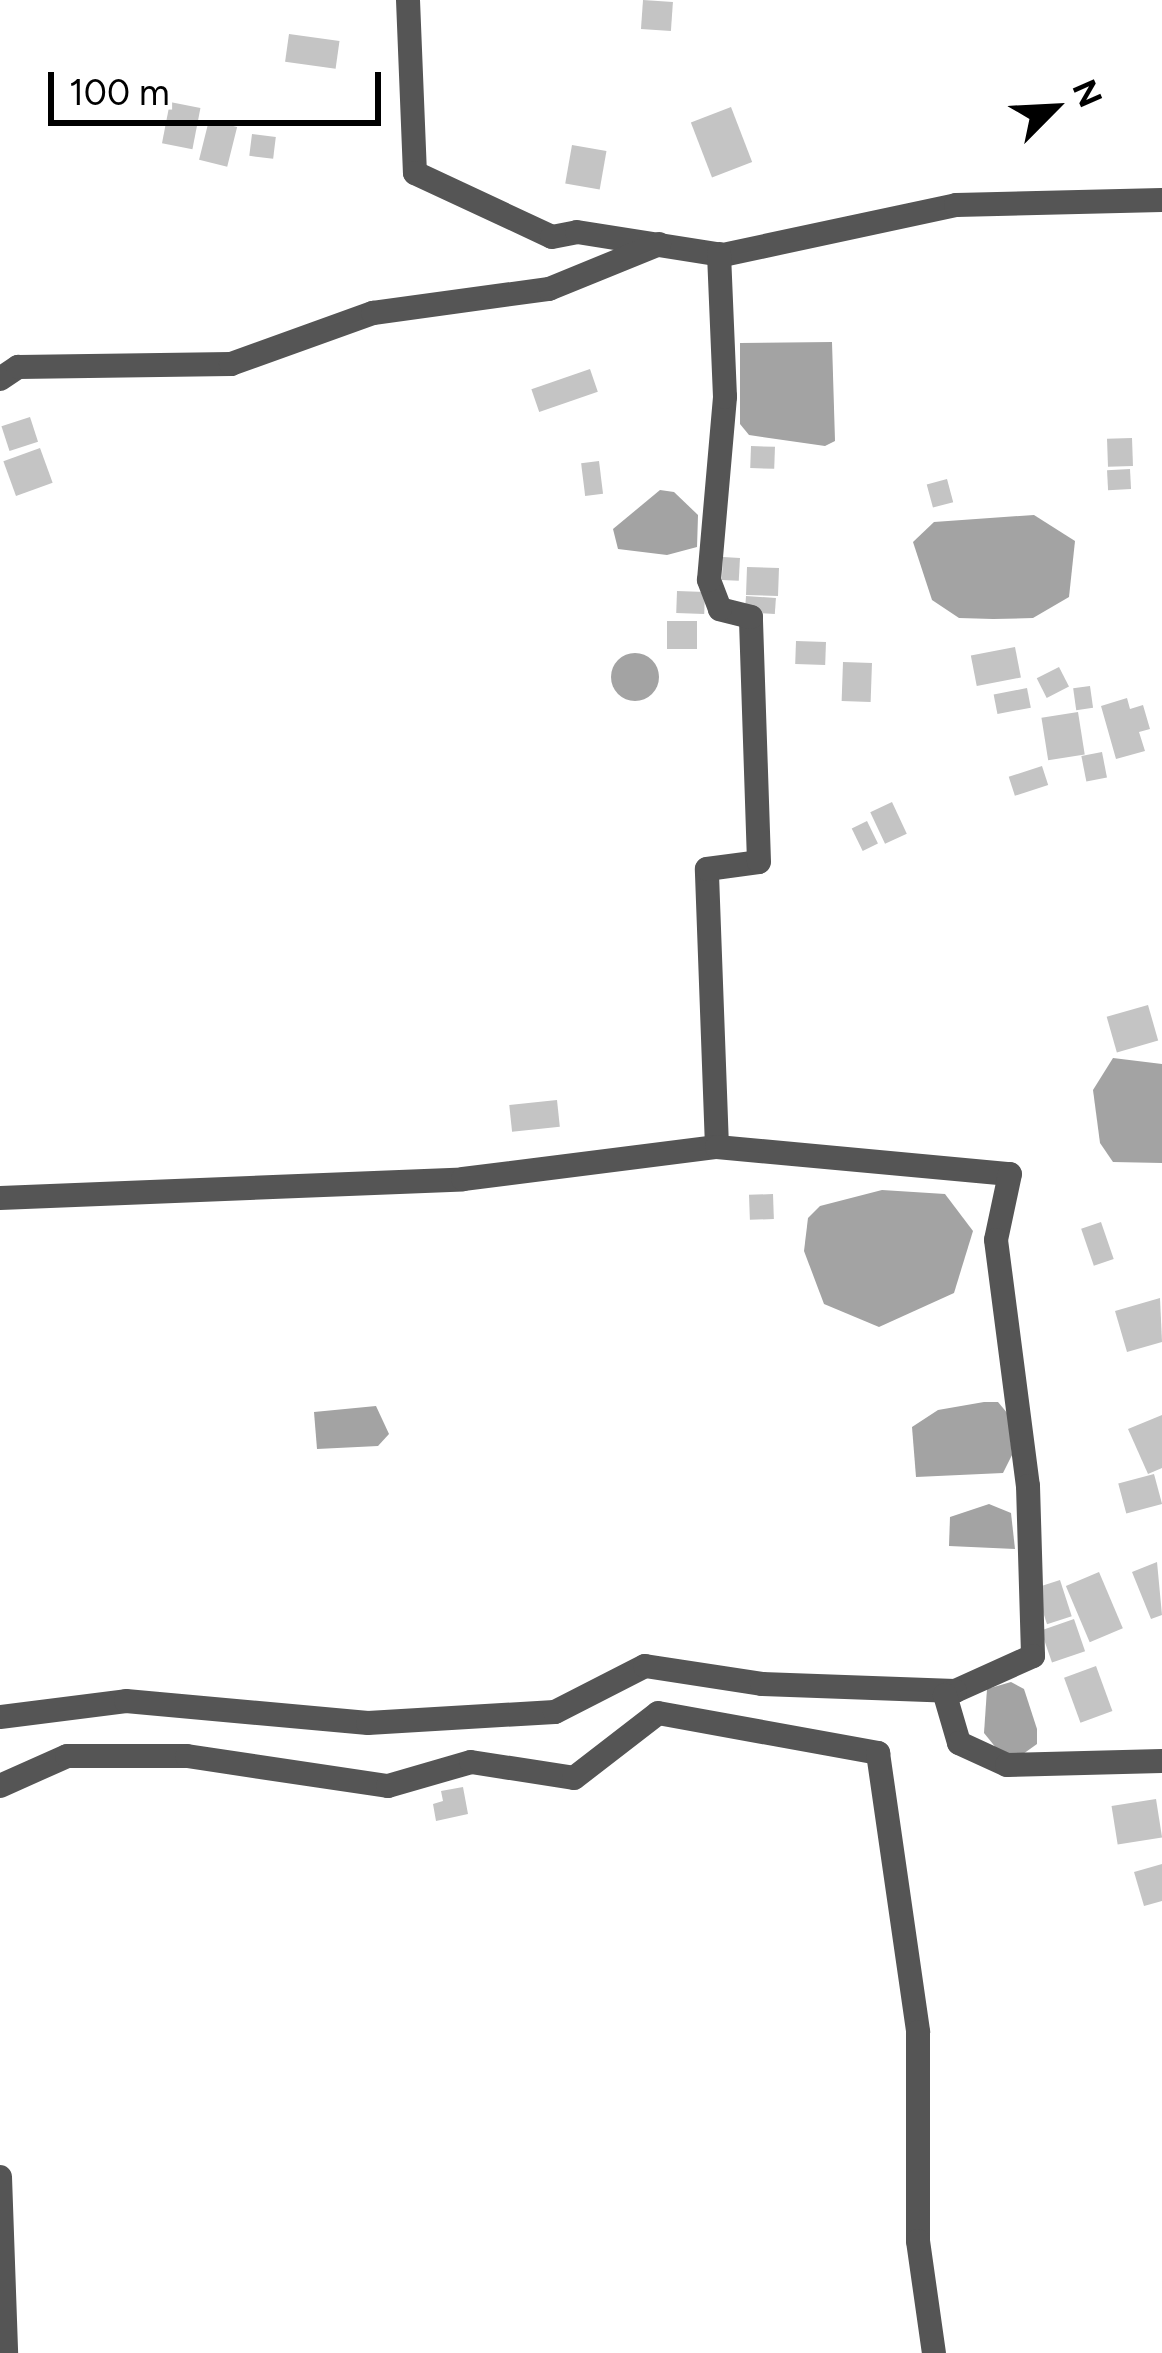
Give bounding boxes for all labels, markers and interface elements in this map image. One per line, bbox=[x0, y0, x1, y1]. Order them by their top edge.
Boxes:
scale bar bbox=[54, 48, 387, 122]
north arrow bbox=[994, 48, 1114, 168]
text: 100 m bbox=[69, 71, 170, 114]
text: N bbox=[1064, 74, 1110, 113]

